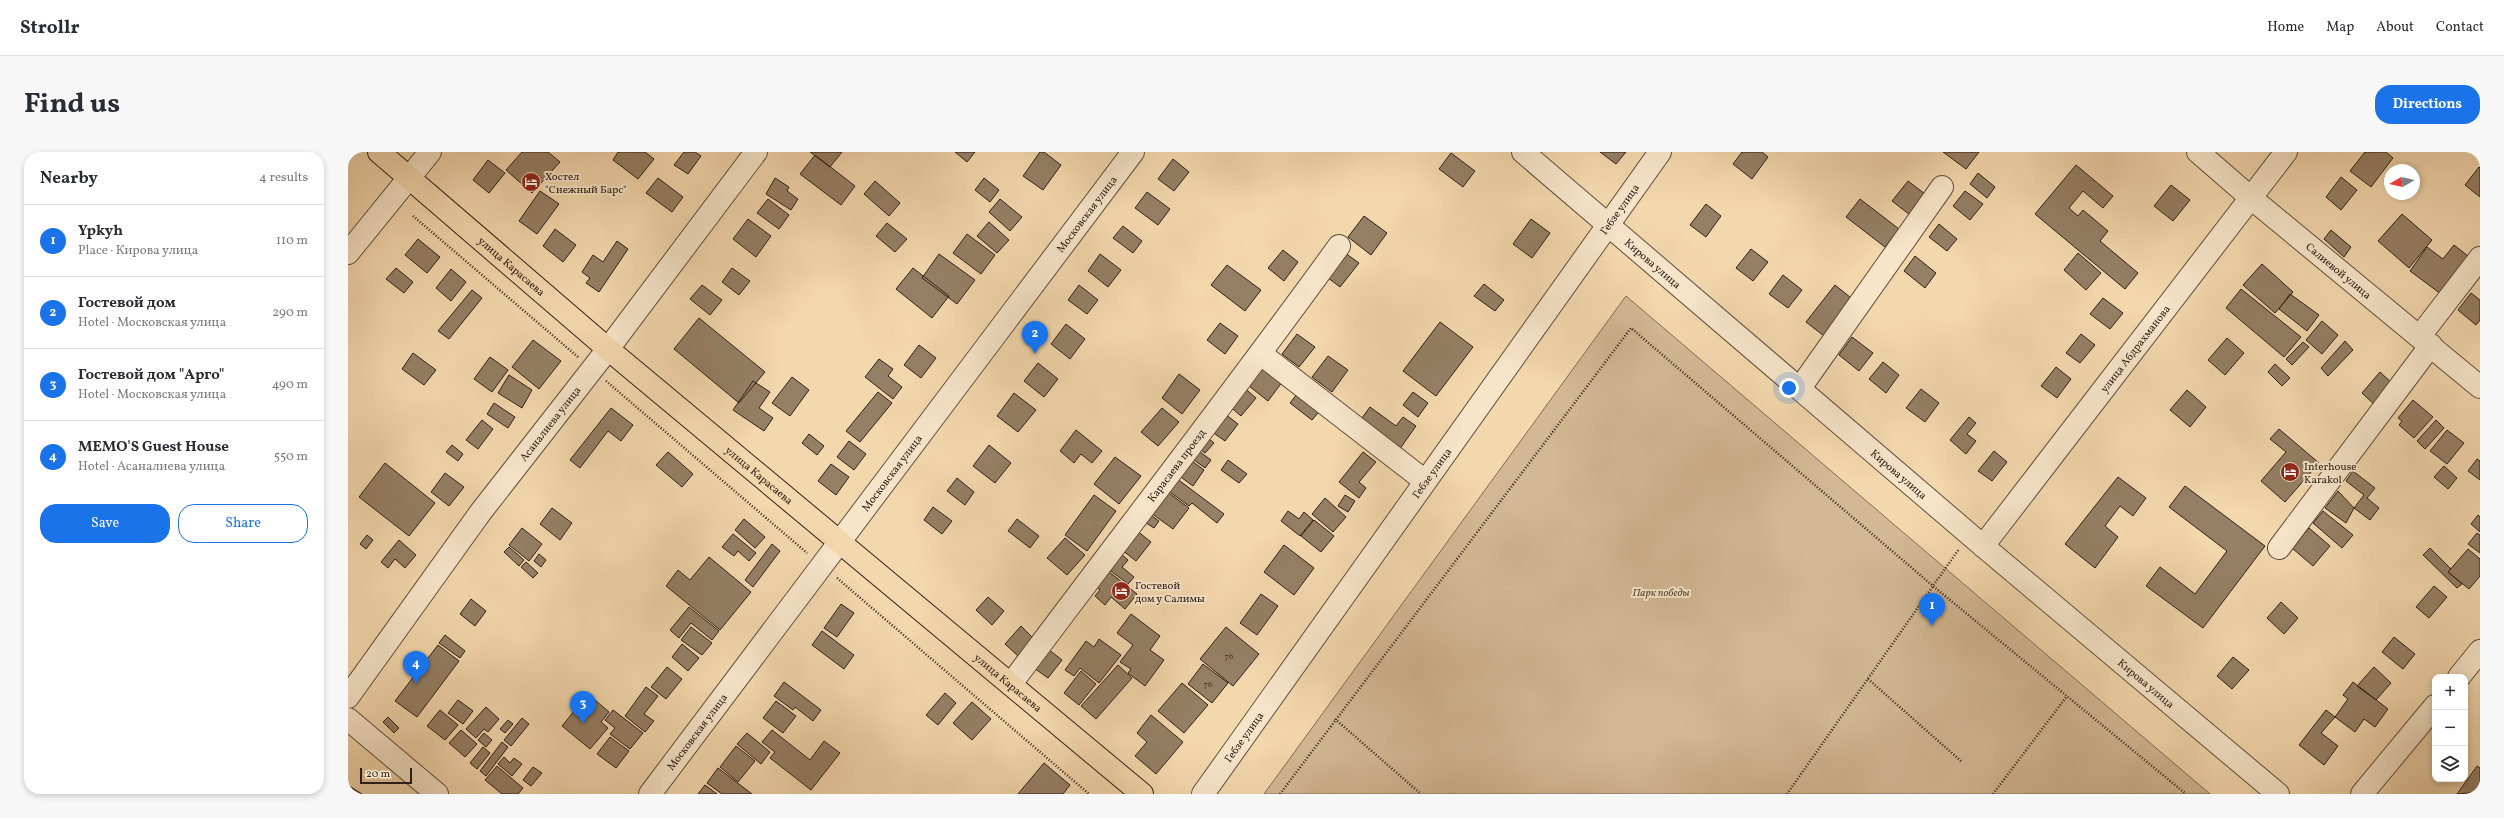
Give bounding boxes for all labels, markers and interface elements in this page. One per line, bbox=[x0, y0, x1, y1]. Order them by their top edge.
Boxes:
text: Strollr bbox=[20, 15, 80, 41]
text: Home bbox=[2267, 18, 2304, 37]
text: Map bbox=[2326, 18, 2354, 37]
text: About bbox=[2376, 18, 2414, 37]
text: Contact bbox=[2436, 18, 2484, 37]
text: Find us bbox=[24, 85, 120, 124]
button: Directions bbox=[2375, 85, 2480, 124]
north arrow bbox=[2384, 164, 2420, 200]
text: Nearby bbox=[40, 167, 98, 190]
text: 4 results bbox=[259, 169, 308, 187]
place label: Хостел "Снежный Барс" bbox=[545, 170, 627, 198]
hotel icon: Хостел "Снежный Барс" bbox=[520, 171, 542, 193]
street label: Московская улица bbox=[1054, 173, 1122, 256]
street label: Гебзе улица bbox=[1597, 181, 1644, 238]
text: Ypkyh bbox=[78, 221, 123, 242]
text: 1 bbox=[50, 232, 56, 250]
text: 110 m bbox=[276, 232, 308, 250]
street label: улица Карасаева bbox=[474, 234, 548, 301]
street label: Кирова улица bbox=[1620, 236, 1684, 293]
street label: Салиевой улица bbox=[2302, 240, 2374, 304]
text: Place · Кирова улица bbox=[78, 242, 198, 260]
text: Гостевой дом bbox=[78, 293, 176, 314]
street label: улица Абдрахманова bbox=[2097, 302, 2175, 396]
text: 2 bbox=[50, 304, 56, 322]
text: 290 m bbox=[272, 304, 308, 322]
text: Hotel · Московская улица bbox=[78, 314, 226, 332]
pin: 2 bbox=[1022, 321, 1048, 354]
text: Гостевой дом "Арго" bbox=[78, 365, 225, 386]
text: 3 bbox=[50, 376, 56, 394]
text: 490 m bbox=[272, 376, 308, 394]
your location bbox=[1779, 378, 1799, 398]
street label: Асаналиева улица bbox=[517, 383, 585, 465]
text: Hotel · Московская улица bbox=[78, 386, 226, 404]
street label: Карасаева проезд bbox=[1145, 426, 1210, 506]
street label: Московская улица bbox=[859, 432, 927, 515]
text: MEMO'S Guest House bbox=[78, 437, 229, 458]
street label: улица Карасаева bbox=[721, 444, 796, 509]
street label: Гебзе улица bbox=[1410, 445, 1456, 502]
street label: Кирова улица bbox=[1867, 447, 1930, 504]
text: 4 bbox=[49, 448, 57, 466]
text: 550 m bbox=[274, 448, 308, 466]
text: Hotel · Асаналиева улица bbox=[78, 458, 225, 476]
place label: Interhouse Karakol bbox=[2304, 460, 2357, 488]
hotel icon: Interhouse Karakol bbox=[2279, 461, 2301, 483]
button: Save bbox=[40, 504, 170, 543]
button: Share bbox=[178, 504, 308, 543]
place label: Гостевой дом у Салимы bbox=[1135, 579, 1205, 607]
hotel icon: Гостевой дом у Салимы bbox=[1110, 580, 1132, 602]
park label: Парк победы bbox=[1633, 586, 1689, 601]
pin: 1 bbox=[1919, 593, 1945, 626]
house number: 76 bbox=[1225, 650, 1234, 663]
pin: 4 bbox=[403, 651, 429, 684]
street label: улица Карасаева bbox=[970, 651, 1045, 717]
street label: Кирова улица bbox=[2114, 656, 2177, 713]
map controls bbox=[2432, 674, 2468, 782]
button: + bbox=[2432, 674, 2468, 710]
house number: 76 bbox=[1204, 678, 1213, 691]
pin: 3 bbox=[570, 691, 596, 724]
street label: Московская улица bbox=[664, 691, 732, 774]
street label: Гебзе улица bbox=[1222, 709, 1268, 766]
button: − bbox=[2432, 710, 2468, 746]
button: layers bbox=[2432, 746, 2468, 782]
scale bar bbox=[360, 766, 412, 785]
text: 20 m bbox=[366, 767, 390, 782]

